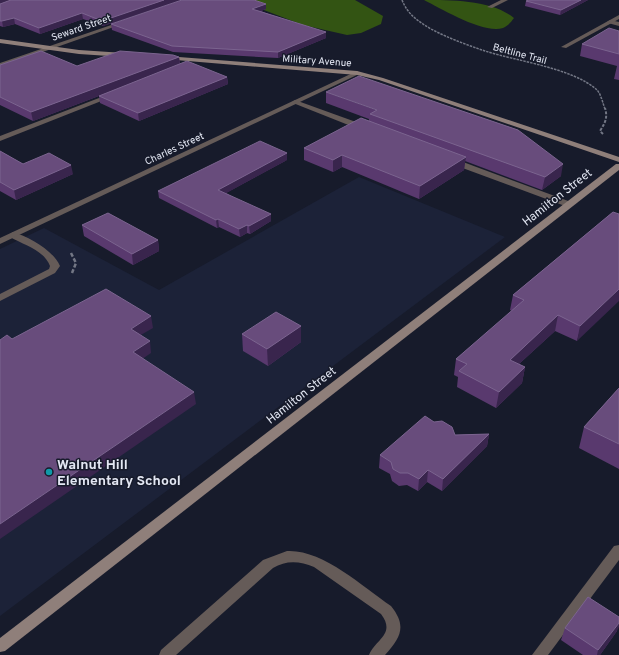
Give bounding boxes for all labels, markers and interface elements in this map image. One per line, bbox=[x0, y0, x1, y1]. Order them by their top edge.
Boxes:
street label: Seward Street bbox=[50, 12, 113, 45]
street label: Beltline Trail bbox=[491, 41, 548, 68]
street label: Military Avenue bbox=[282, 53, 352, 70]
street label: Charles Street bbox=[143, 130, 207, 169]
street label: Hamilton Street bbox=[519, 165, 596, 230]
street label: Hamilton Street bbox=[263, 363, 340, 428]
place label: Walnut Hill Elementary School bbox=[57, 457, 181, 490]
marker: Walnut Hill Elementary School bbox=[44, 467, 54, 477]

